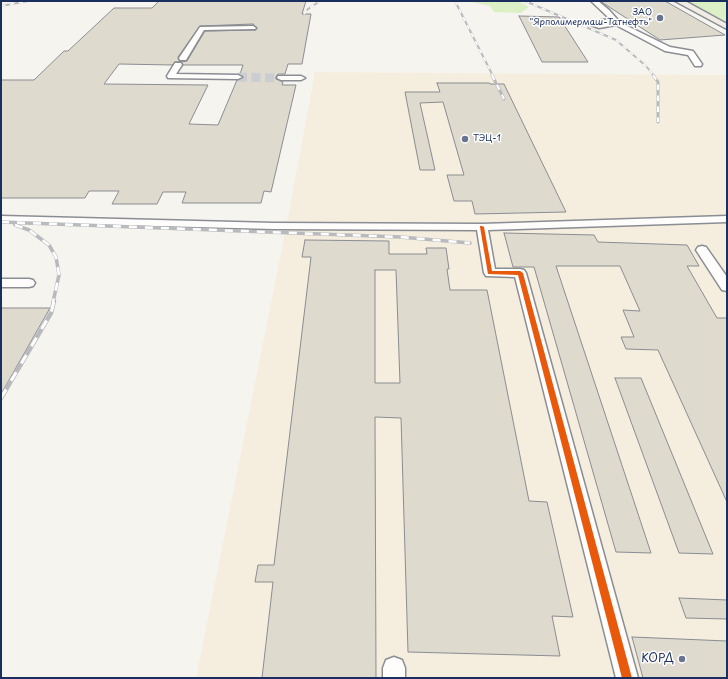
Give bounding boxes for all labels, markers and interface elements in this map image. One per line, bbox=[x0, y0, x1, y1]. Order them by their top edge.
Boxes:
place label: ЗАО "Ярполимермаш-Татнефть" bbox=[529, 8, 652, 29]
marker: ЗАО "Ярполимермаш-Татнефть" bbox=[655, 13, 665, 23]
marker: ТЭЦ-1 bbox=[460, 134, 470, 144]
place label: ТЭЦ-1 bbox=[473, 134, 501, 144]
place label: КОРД bbox=[641, 652, 674, 666]
marker: КОРД bbox=[677, 654, 687, 664]

